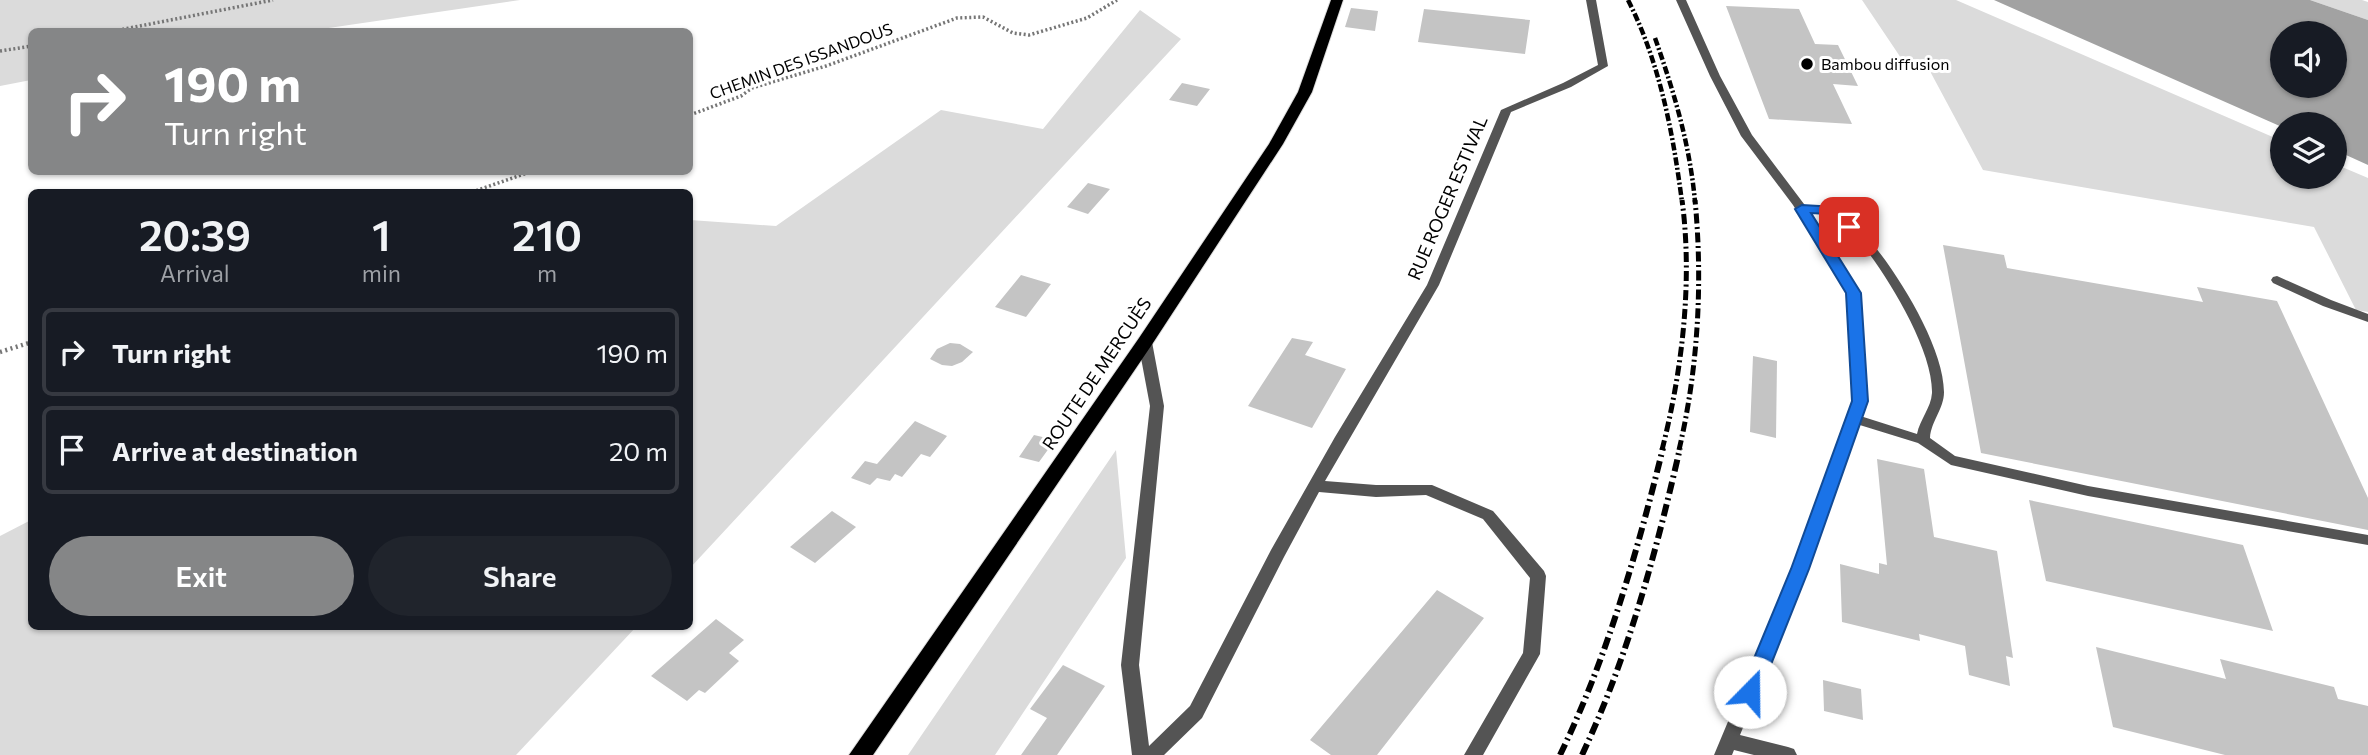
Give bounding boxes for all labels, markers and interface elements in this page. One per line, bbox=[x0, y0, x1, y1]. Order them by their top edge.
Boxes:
street label: CHEMIN DES ISSANDOUS bbox=[707, 19, 895, 103]
map controls bbox=[2270, 21, 2347, 189]
button: sound bbox=[2270, 21, 2347, 98]
text: 190 m bbox=[164, 52, 301, 112]
place label: Bambou diffusion bbox=[1821, 54, 1949, 73]
icon: right bbox=[49, 56, 140, 147]
marker: Bambou diffusion bbox=[1799, 56, 1815, 72]
text: Turn right bbox=[164, 112, 307, 152]
street label: RUE ROGER ESTIVAL bbox=[1403, 112, 1492, 283]
button: layers bbox=[2270, 112, 2347, 189]
pin bbox=[1819, 197, 1879, 257]
text: 20:39 bbox=[139, 208, 251, 260]
text: 1 bbox=[372, 208, 391, 260]
text: 210 bbox=[512, 208, 582, 260]
icon: arrive bbox=[1830, 208, 1868, 246]
text: Arrival bbox=[160, 259, 230, 287]
text: min bbox=[362, 259, 401, 287]
text: m bbox=[537, 259, 557, 287]
street label: ROUTE DE MERCUÈS bbox=[1037, 293, 1155, 454]
icon: right bbox=[53, 333, 91, 371]
text: Turn right bbox=[112, 337, 231, 368]
text: 190 m bbox=[596, 337, 668, 368]
icon: arrive bbox=[53, 431, 91, 469]
text: Arrive at destination bbox=[112, 435, 358, 466]
text: 20 m bbox=[609, 435, 668, 466]
button: Exit bbox=[49, 536, 354, 616]
button: Share bbox=[368, 536, 672, 616]
position arrow bbox=[1713, 655, 1787, 729]

